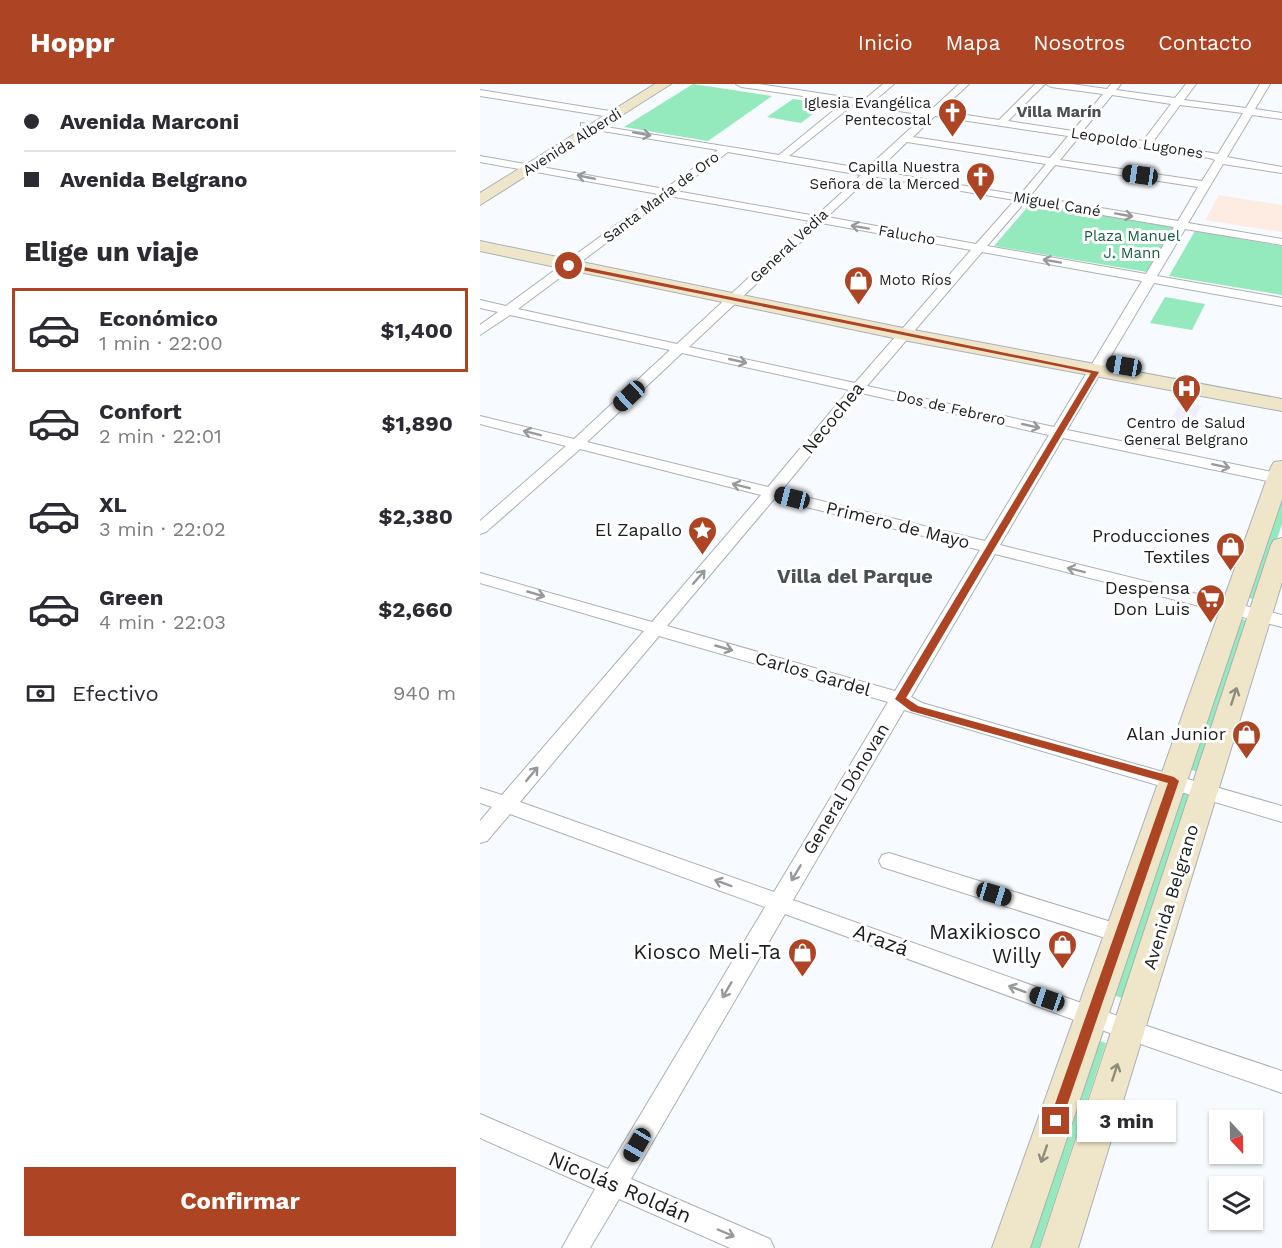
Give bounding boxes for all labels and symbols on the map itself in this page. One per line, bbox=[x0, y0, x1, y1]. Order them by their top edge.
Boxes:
place label: Iglesia Evangélica Pentecostal bbox=[804, 94, 932, 129]
church icon: Iglesia Evangélica Pentecostal bbox=[936, 96, 968, 138]
district label: Villa Marín bbox=[1016, 102, 1102, 121]
street label: Avenida Alberdi bbox=[519, 104, 625, 180]
street label: Leopoldo Lugones bbox=[1070, 124, 1205, 162]
one-way arrow bbox=[631, 129, 651, 140]
street label: Santa María de Oro bbox=[599, 148, 723, 246]
place label: Capilla Nuestra Señora de la Merced bbox=[810, 158, 961, 193]
church icon: Capilla Nuestra Señora de la Merced bbox=[965, 160, 997, 202]
car bbox=[1121, 164, 1159, 186]
one-way arrow bbox=[576, 171, 596, 182]
street label: Miguel Cané bbox=[1012, 187, 1102, 221]
street label: General Vedia bbox=[746, 205, 832, 287]
one-way arrow bbox=[1113, 210, 1133, 221]
one-way arrow bbox=[851, 221, 870, 232]
street label: Falucho bbox=[877, 221, 937, 249]
park label: Plaza Manuel J. Mann bbox=[1084, 227, 1181, 262]
route start bbox=[555, 252, 582, 279]
one-way arrow bbox=[1043, 255, 1063, 266]
shop icon: Moto Ríos bbox=[842, 264, 874, 306]
place label: Moto Ríos bbox=[879, 271, 952, 289]
car bbox=[1105, 354, 1143, 378]
one-way arrow bbox=[728, 355, 747, 367]
hospital icon: Centro de Salud General Belgrano bbox=[1170, 372, 1202, 414]
car bbox=[610, 377, 648, 415]
street label: Necochea bbox=[797, 378, 868, 458]
street label: Dos de Febrero bbox=[895, 387, 1007, 429]
place label: Centro de Salud General Belgrano bbox=[1124, 414, 1248, 449]
one-way arrow bbox=[1021, 421, 1040, 433]
one-way arrow bbox=[523, 426, 542, 438]
one-way arrow bbox=[1211, 461, 1231, 472]
one-way arrow bbox=[732, 479, 751, 491]
car bbox=[772, 485, 812, 511]
street label: Primero de Mayo bbox=[824, 496, 972, 553]
place icon: El Zapallo bbox=[687, 514, 719, 556]
place label: El Zapallo bbox=[595, 519, 682, 540]
place label: Producciones Textiles bbox=[1092, 525, 1210, 567]
shop icon: Producciones Textiles bbox=[1215, 530, 1247, 572]
one-way arrow bbox=[1067, 563, 1086, 575]
district label: Villa del Parque bbox=[777, 564, 933, 588]
one-way arrow bbox=[692, 569, 705, 585]
place label: Despensa Don Luis bbox=[1105, 577, 1190, 619]
supermarket icon: Despensa Don Luis bbox=[1195, 582, 1227, 624]
one-way arrow bbox=[526, 589, 545, 600]
one-way arrow bbox=[714, 643, 733, 654]
street label: Carlos Gardel bbox=[753, 647, 874, 700]
one-way arrow bbox=[1230, 687, 1241, 706]
shop icon: Alan Junior bbox=[1231, 718, 1263, 760]
street label: General Dónovan bbox=[798, 719, 893, 858]
place label: Alan Junior bbox=[1126, 723, 1226, 744]
one-way arrow bbox=[525, 766, 538, 782]
street label: Avenida Belgrano bbox=[1138, 822, 1203, 972]
one-way arrow bbox=[790, 864, 802, 881]
one-way arrow bbox=[714, 877, 733, 888]
car bbox=[974, 880, 1014, 908]
street label: Arazá bbox=[850, 918, 912, 961]
place label: Maxikiosco Willy bbox=[929, 919, 1041, 968]
shop icon: Maxikiosco Willy bbox=[1046, 928, 1078, 970]
shop icon: Kiosco Meli-Ta bbox=[786, 936, 818, 978]
place label: Kiosco Meli-Ta bbox=[633, 939, 781, 964]
one-way arrow bbox=[721, 981, 733, 998]
one-way arrow bbox=[1009, 982, 1027, 993]
car bbox=[1027, 985, 1067, 1013]
one-way arrow bbox=[1111, 1063, 1122, 1082]
callout: 3 min bbox=[1077, 1100, 1176, 1142]
route end bbox=[1042, 1107, 1069, 1134]
north arrow bbox=[1209, 1110, 1263, 1164]
car bbox=[620, 1125, 654, 1165]
one-way arrow bbox=[1038, 1144, 1049, 1163]
street label: Nicolás Roldán bbox=[545, 1145, 695, 1228]
one-way arrow bbox=[717, 1228, 735, 1239]

